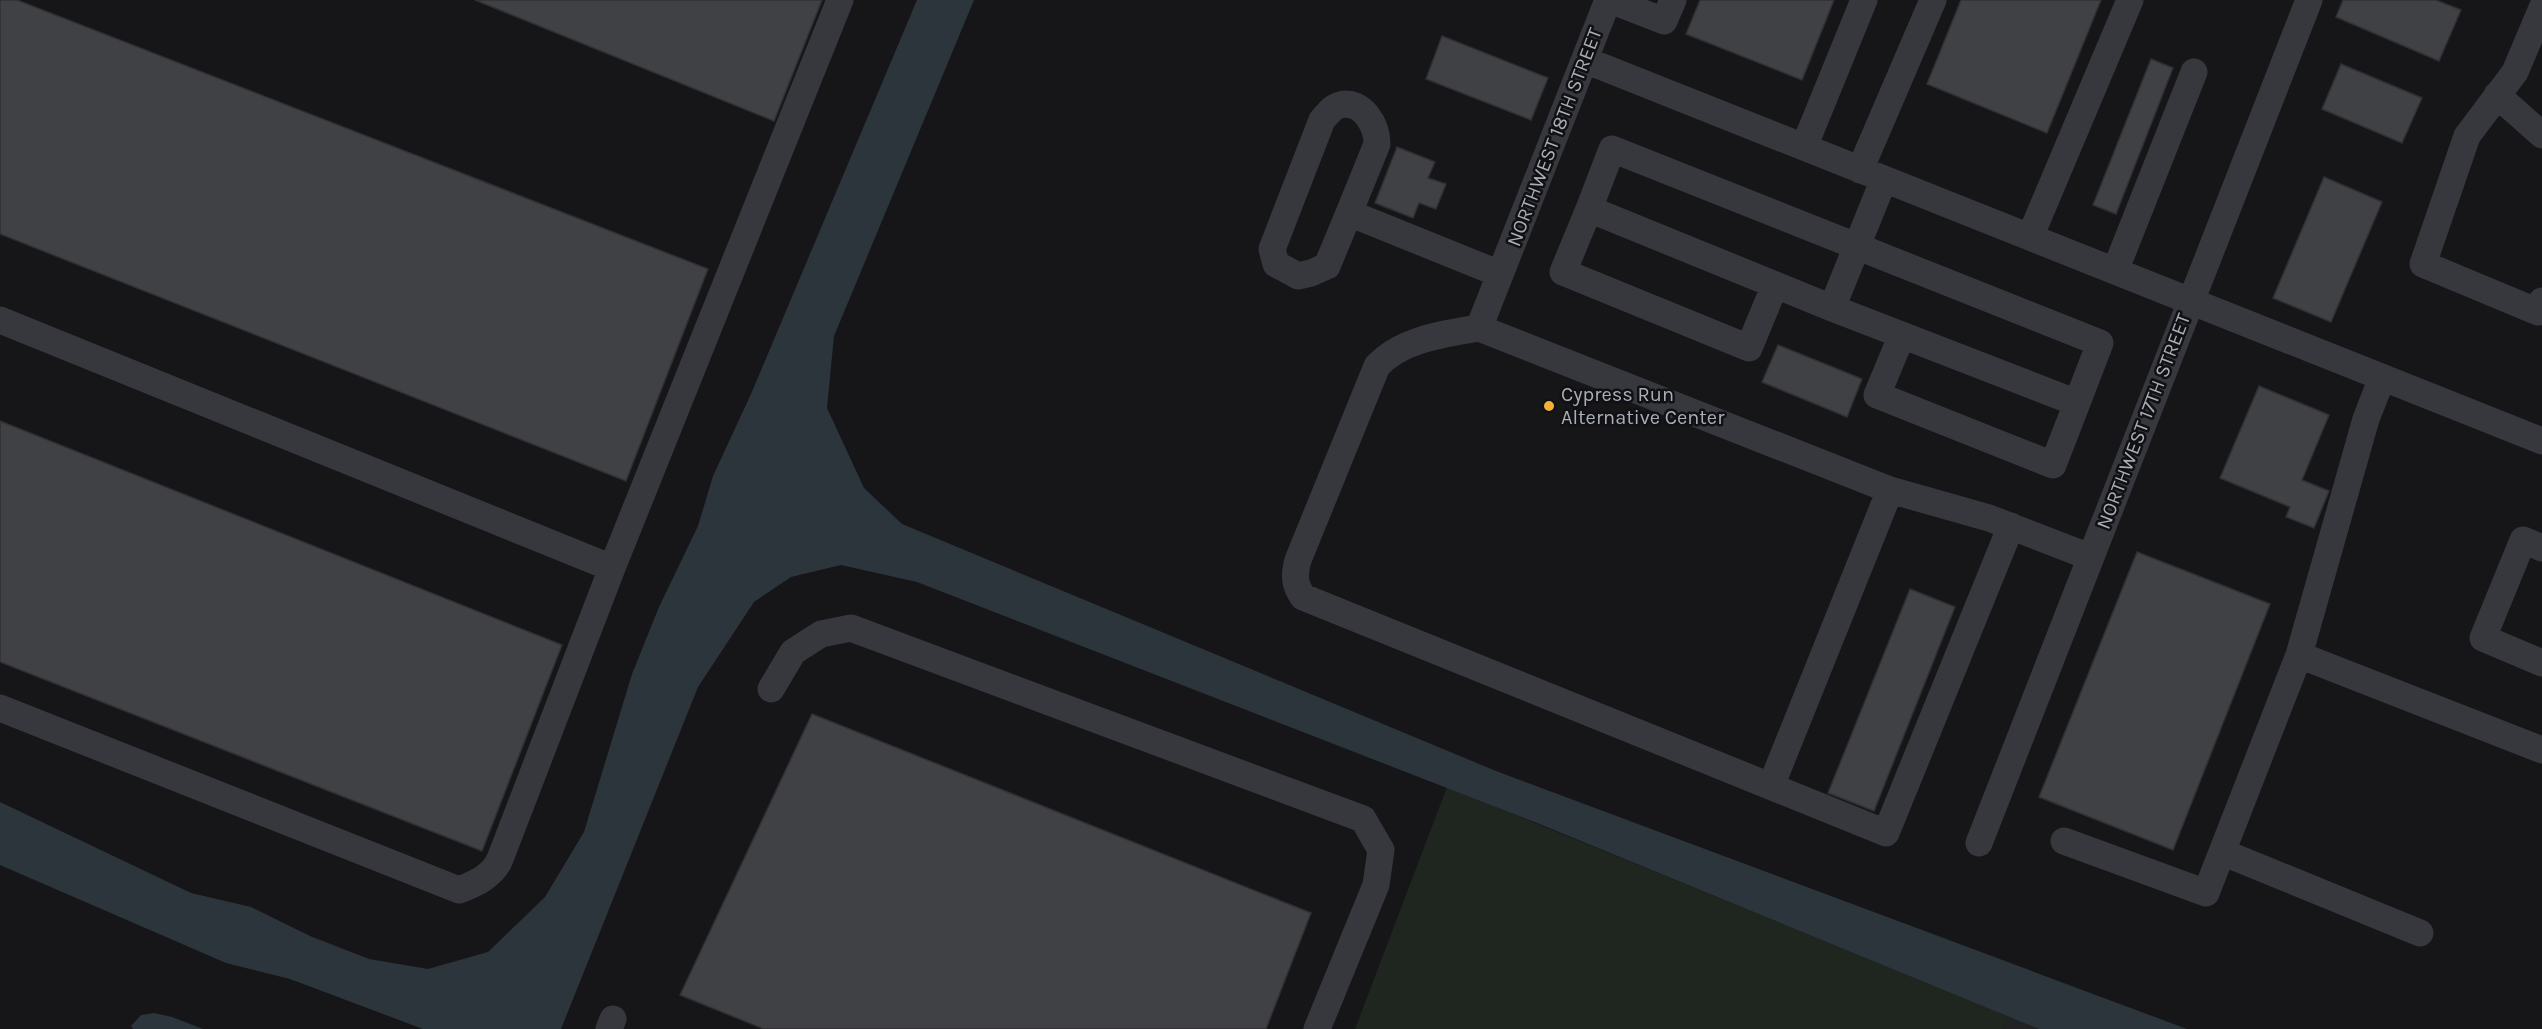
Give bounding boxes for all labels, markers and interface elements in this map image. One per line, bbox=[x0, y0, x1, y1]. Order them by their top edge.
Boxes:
street label: NORTHWEST 18TH STREET bbox=[1502, 25, 1607, 250]
street label: NORTHWEST 17TH STREET bbox=[2092, 310, 2195, 532]
place label: Cypress Run Alternative Center bbox=[1561, 383, 1725, 429]
marker: Cypress Run Alternative Center bbox=[1542, 399, 1556, 413]

